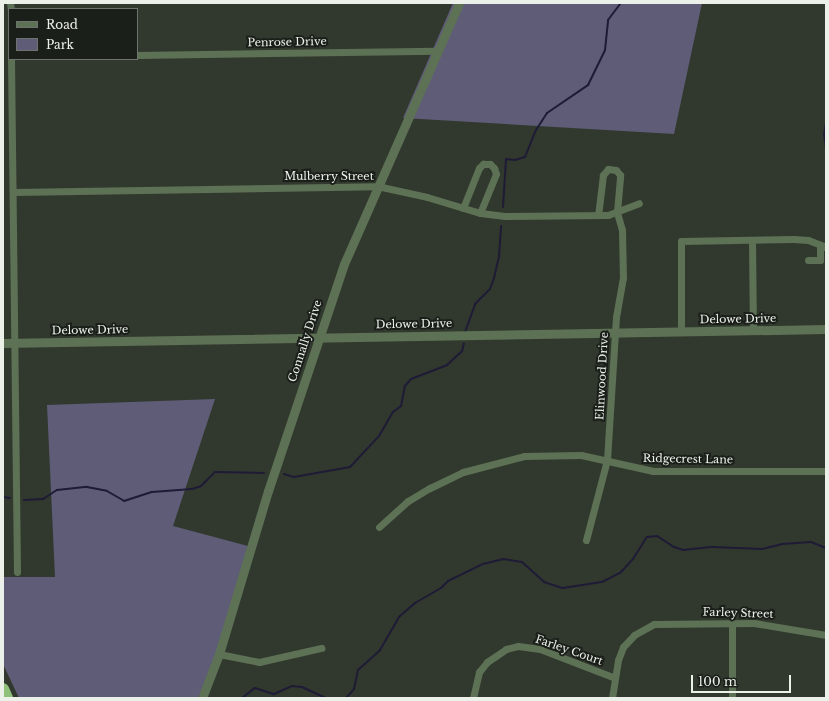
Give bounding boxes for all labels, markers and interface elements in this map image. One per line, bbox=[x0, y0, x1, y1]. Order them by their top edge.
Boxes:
legend bbox=[8, 8, 138, 60]
text: Road bbox=[46, 17, 78, 32]
street label: Penrose Drive bbox=[247, 35, 327, 49]
text: Park bbox=[46, 37, 74, 52]
street label: Mulberry Street bbox=[284, 169, 374, 183]
street label: Connally Drive bbox=[285, 298, 325, 384]
street label: Delowe Drive bbox=[700, 312, 776, 326]
street label: Delowe Drive bbox=[376, 317, 452, 331]
street label: Delowe Drive bbox=[52, 323, 128, 337]
street label: Elinwood Drive bbox=[593, 332, 611, 420]
street label: Ridgecrest Lane bbox=[643, 452, 733, 466]
street label: Farley Street bbox=[702, 605, 774, 621]
street label: Farley Court bbox=[533, 632, 605, 668]
scale bar bbox=[693, 667, 793, 693]
text: 100 m bbox=[698, 674, 737, 689]

